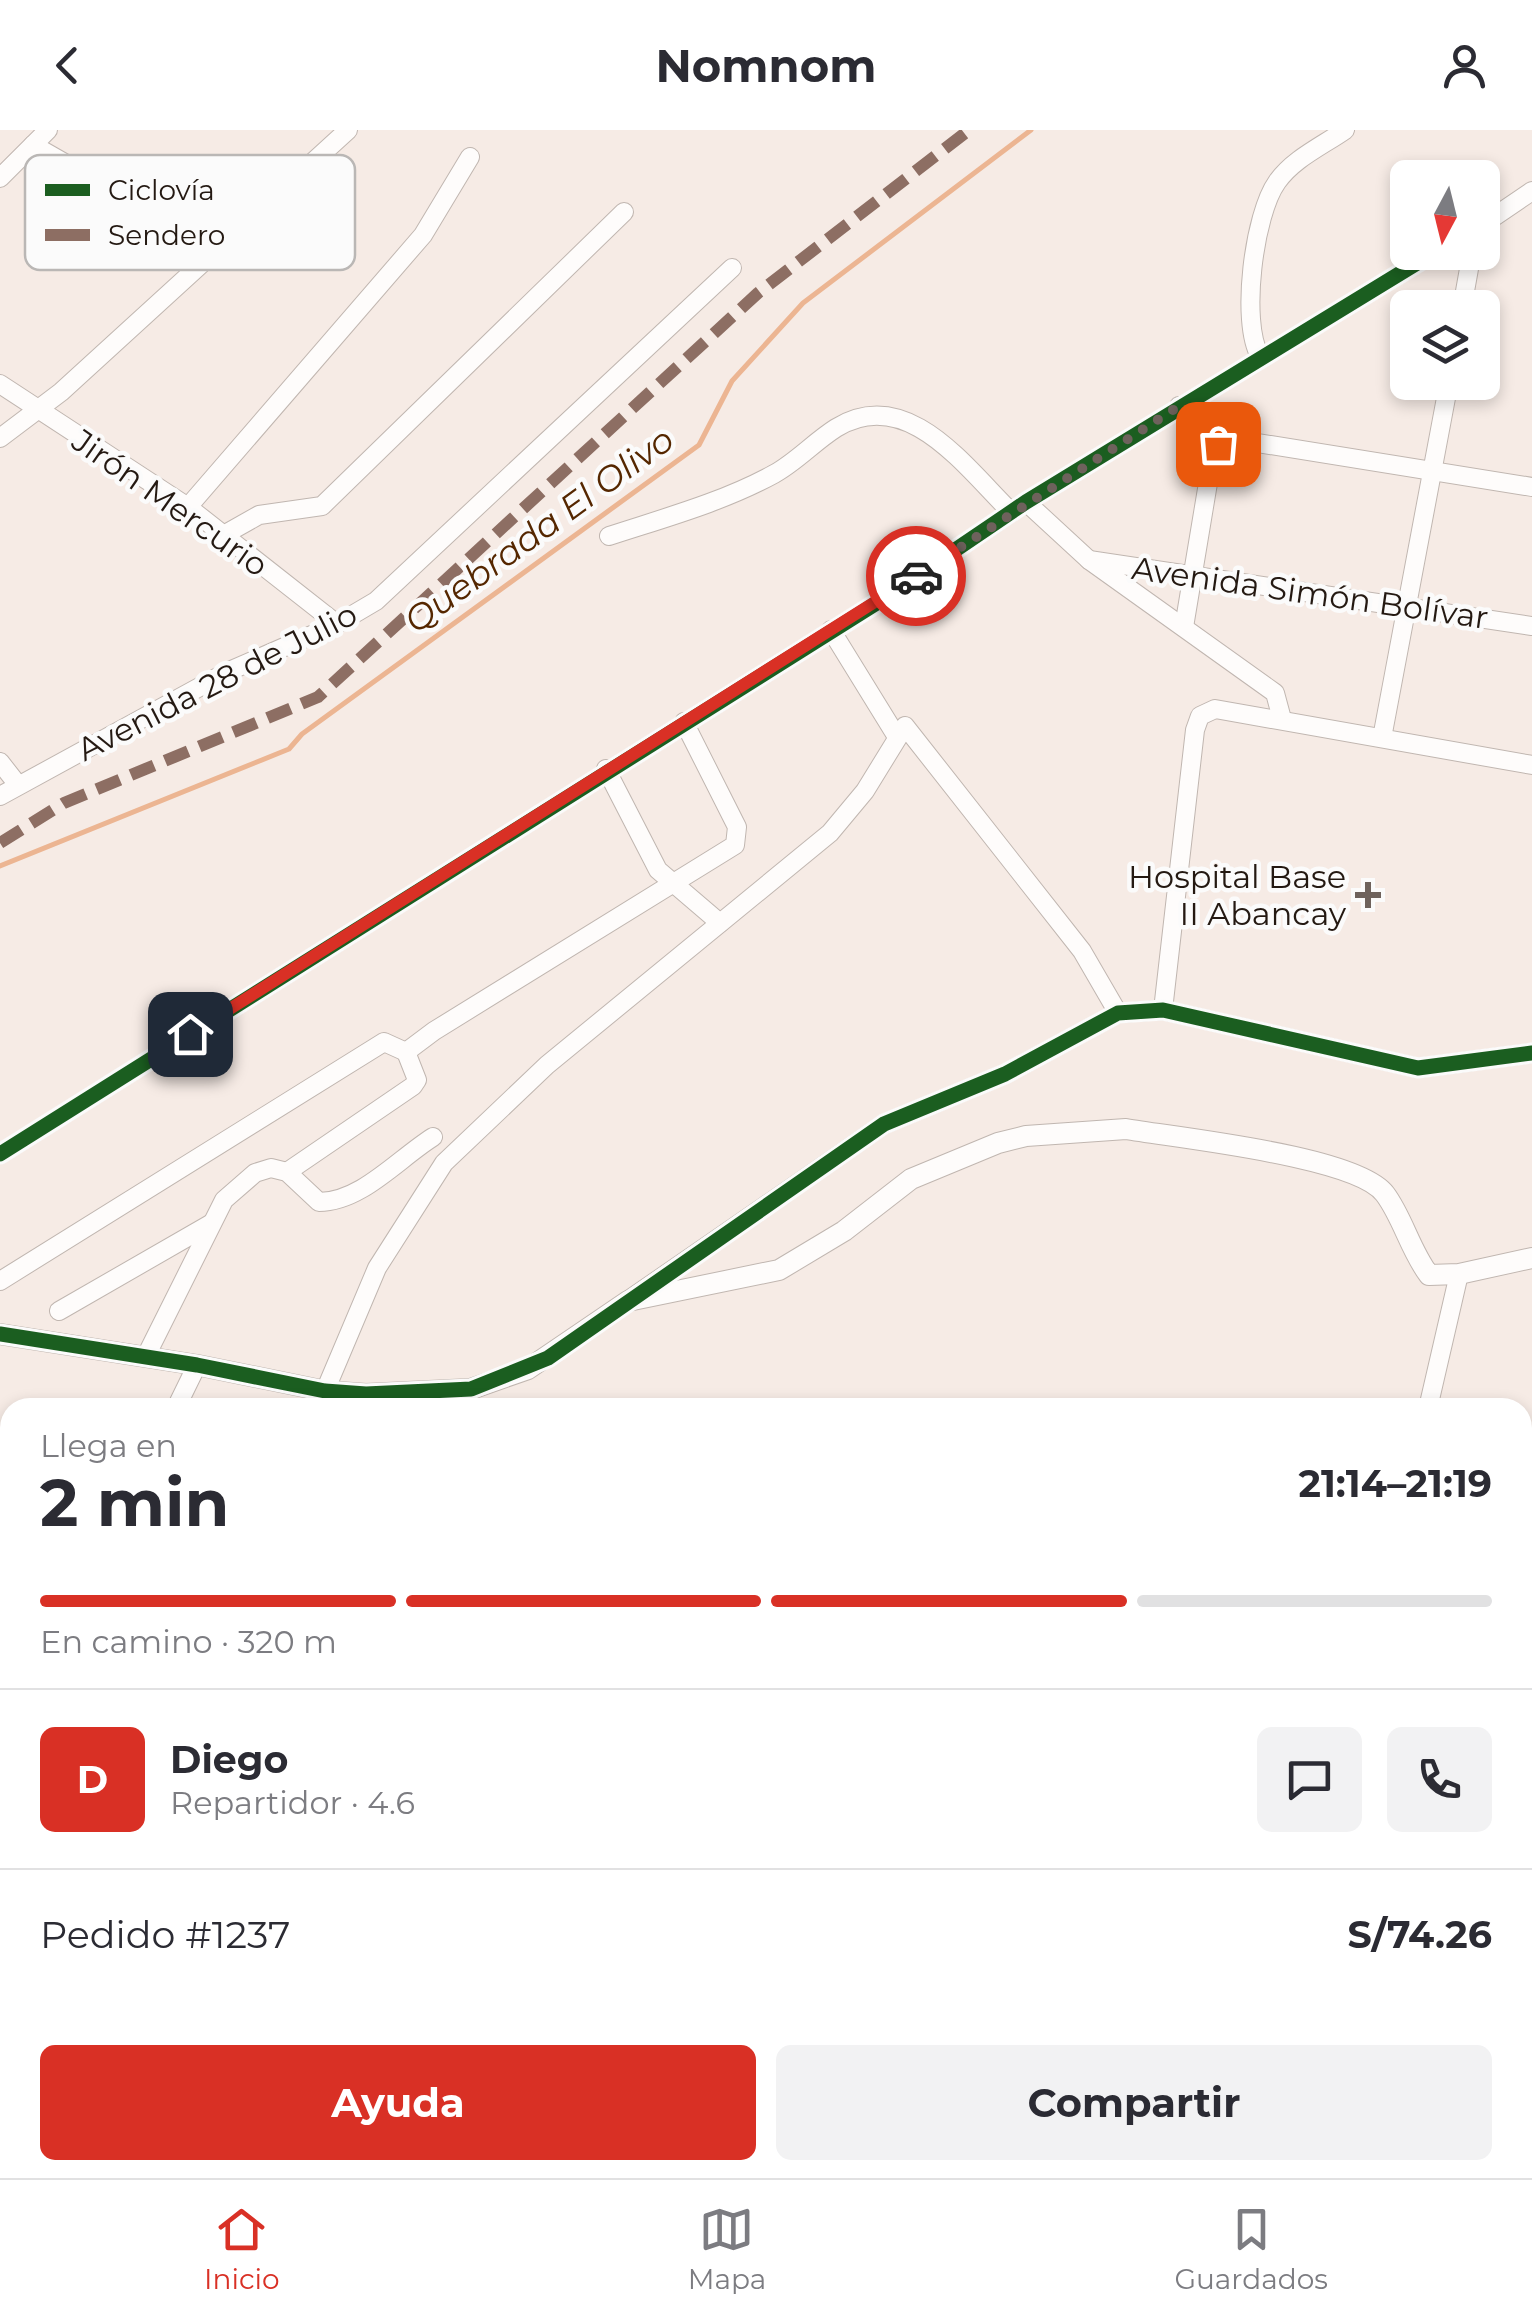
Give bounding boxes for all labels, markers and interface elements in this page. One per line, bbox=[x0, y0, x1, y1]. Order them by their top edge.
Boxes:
icon: back bbox=[40, 38, 95, 93]
text: Nomnom bbox=[656, 38, 877, 93]
icon: person bbox=[1437, 38, 1492, 93]
legend bbox=[25, 155, 355, 270]
north arrow bbox=[1390, 160, 1500, 270]
map controls bbox=[1390, 160, 1500, 400]
text: Ciclovía bbox=[108, 173, 215, 207]
text: Sendero bbox=[108, 218, 225, 252]
button: layers bbox=[1390, 290, 1500, 400]
pin bbox=[1176, 402, 1261, 487]
water label: Quebrada El Olivo bbox=[396, 417, 682, 642]
icon: bag bbox=[1191, 417, 1246, 472]
street label: Jirón Mercurio bbox=[64, 420, 276, 585]
courier bbox=[866, 526, 966, 626]
street label: Avenida Simón Bolívar bbox=[1129, 548, 1491, 637]
icon: car bbox=[889, 549, 944, 604]
street label: Avenida 28 de Julio bbox=[70, 594, 363, 769]
place label: Hospital Base II Abancay bbox=[1128, 857, 1347, 933]
marker: Hospital Base II Abancay bbox=[1355, 882, 1381, 908]
pin bbox=[148, 992, 233, 1077]
icon: home bbox=[163, 1007, 218, 1062]
text: Llega en bbox=[40, 1426, 177, 1465]
text: 21:14–21:19 bbox=[1299, 1460, 1492, 1507]
text: 2 min bbox=[40, 1463, 229, 1542]
text: En camino · 320 m bbox=[40, 1622, 337, 1661]
button: chat bbox=[1257, 1727, 1362, 1832]
button: phone bbox=[1387, 1727, 1492, 1832]
text: Diego bbox=[170, 1736, 288, 1783]
text: D bbox=[77, 1756, 108, 1803]
text: Repartidor · 4.6 bbox=[170, 1783, 415, 1822]
text: Pedido #1237 bbox=[40, 1911, 290, 1958]
text: S/74.26 bbox=[1348, 1911, 1492, 1958]
button: Ayuda bbox=[40, 2045, 756, 2160]
button: Compartir bbox=[776, 2045, 1492, 2160]
tab: Inicio bbox=[204, 2202, 280, 2296]
tab: Mapa bbox=[688, 2202, 766, 2296]
tab: Guardados bbox=[1174, 2202, 1328, 2296]

